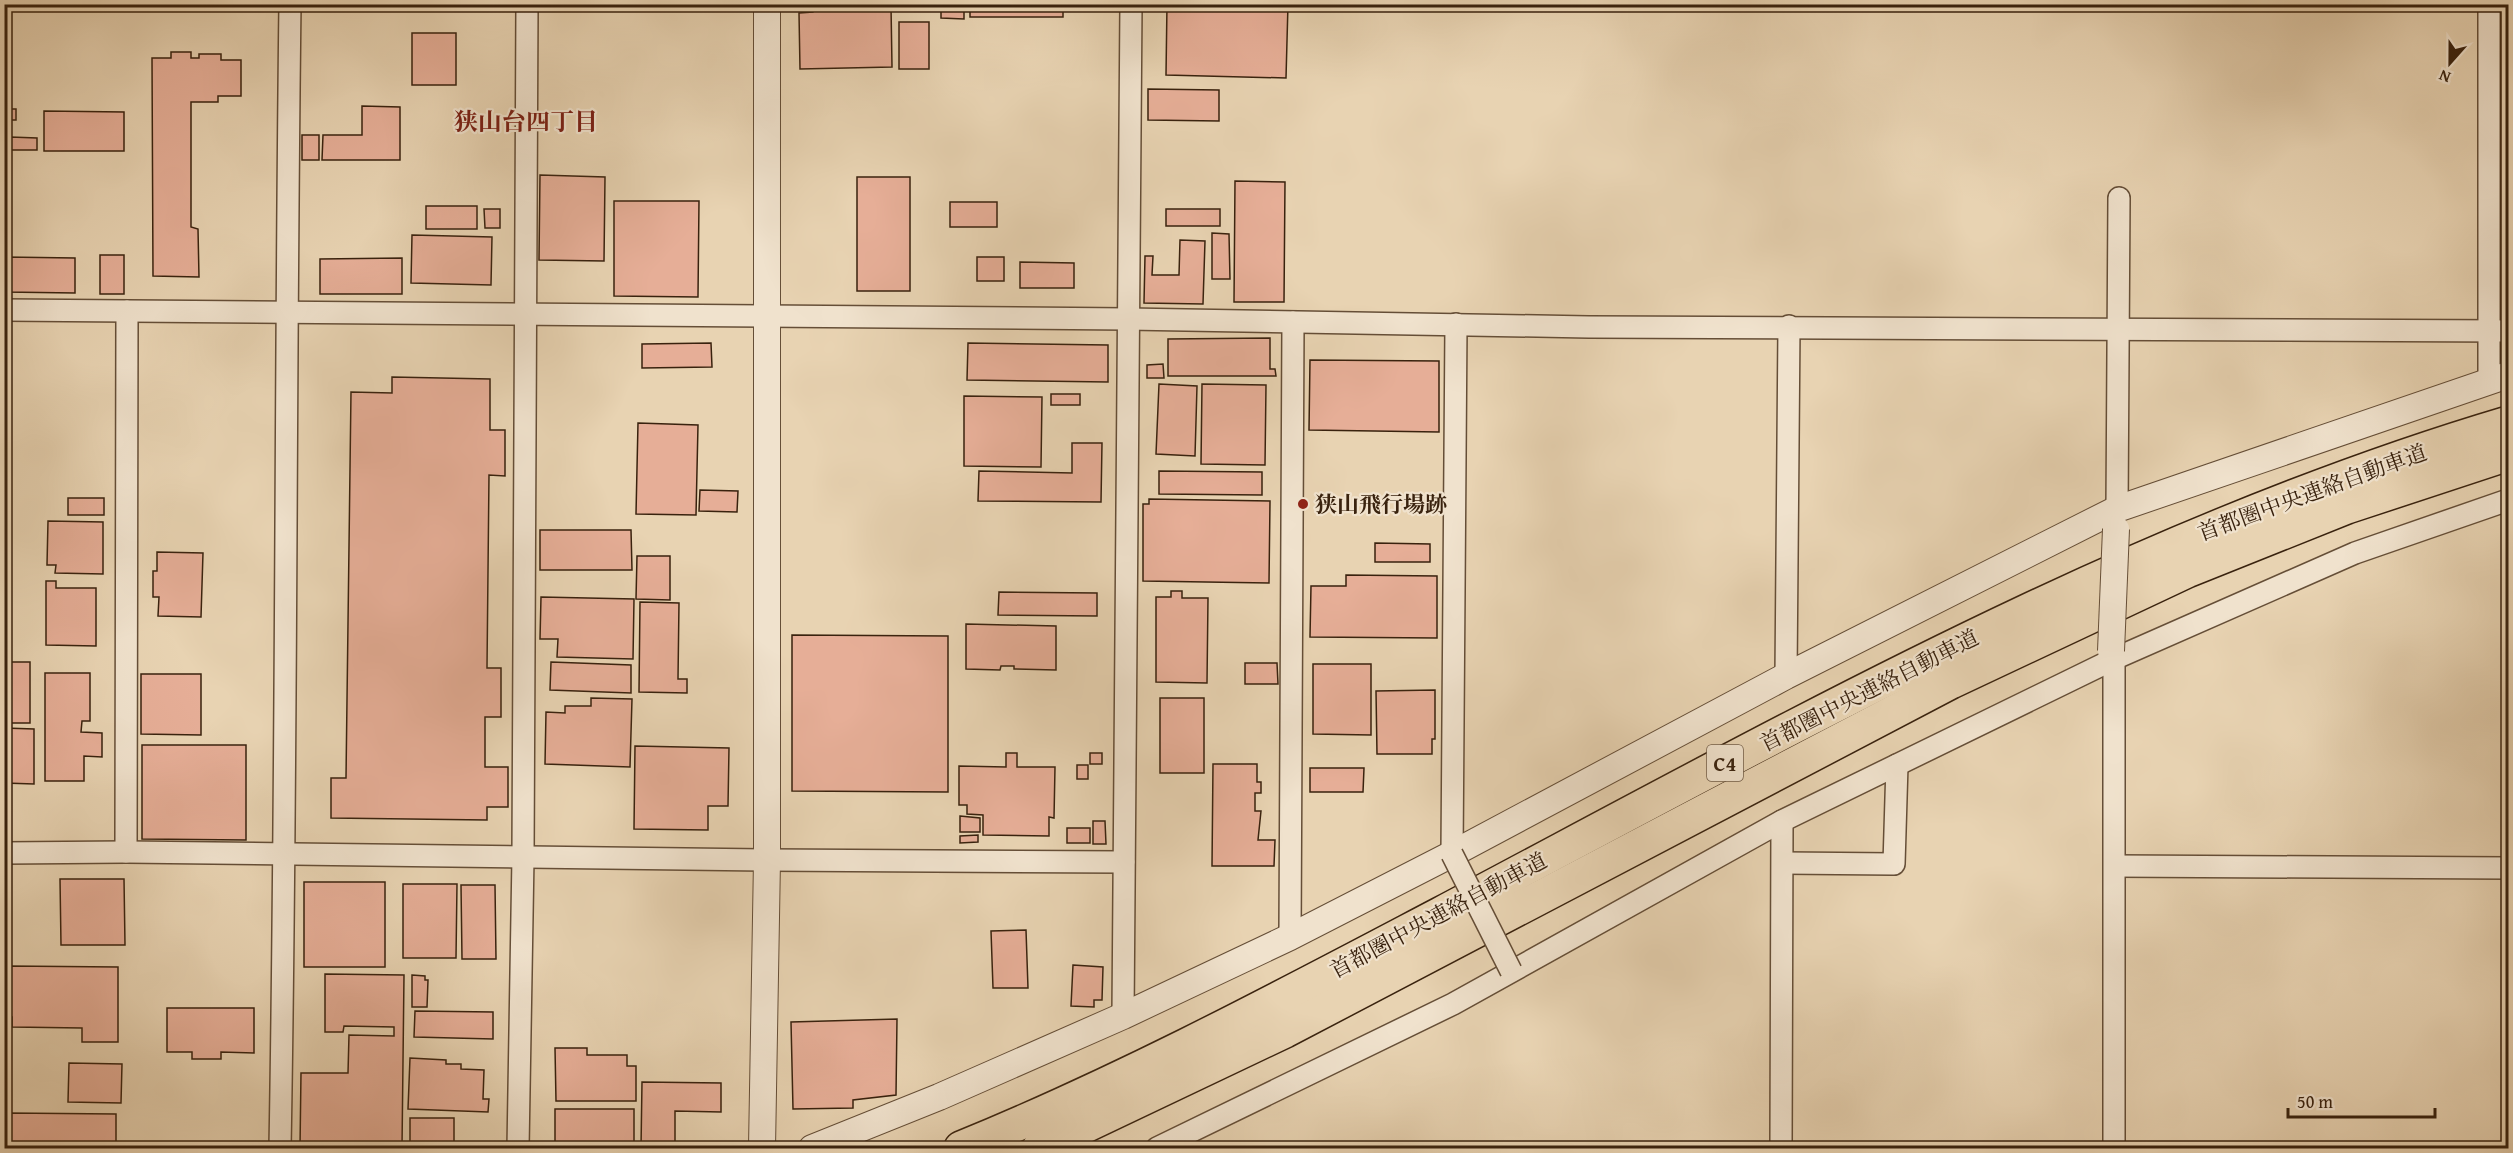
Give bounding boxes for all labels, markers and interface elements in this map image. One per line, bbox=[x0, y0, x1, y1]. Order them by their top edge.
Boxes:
north arrow bbox=[2420, 33, 2480, 93]
text: N bbox=[2435, 64, 2454, 90]
district label: 狭山台四丁目 bbox=[454, 104, 598, 139]
street label: 首都圏中央連絡自動車道 bbox=[2193, 436, 2431, 548]
place label: 狭山飛行場跡 bbox=[1315, 488, 1447, 520]
marker: 狭山飛行場跡 bbox=[1296, 497, 1310, 511]
street label: 首都圏中央連絡自動車道 bbox=[1754, 621, 1984, 759]
road number: C4 bbox=[1707, 745, 1743, 781]
street label: 首都圏中央連絡自動車道 bbox=[1324, 844, 1552, 986]
scale bar bbox=[2288, 1081, 2435, 1119]
text: 50 m bbox=[2297, 1088, 2333, 1115]

